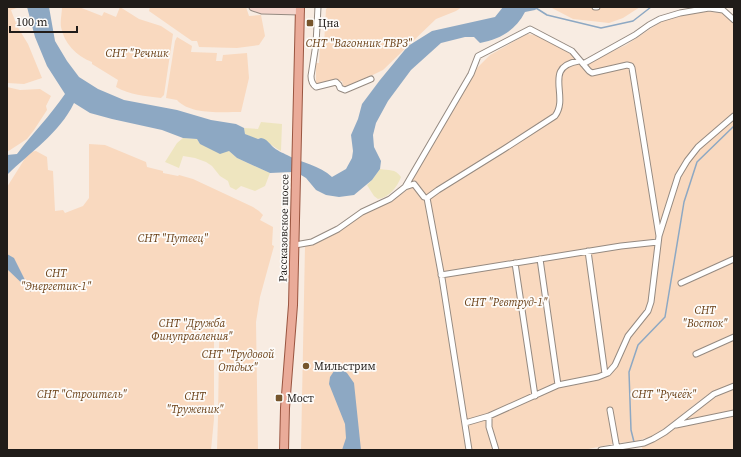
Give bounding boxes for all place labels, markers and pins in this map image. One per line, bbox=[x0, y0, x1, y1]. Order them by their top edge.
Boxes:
place label: Цна bbox=[318, 16, 339, 31]
marker: Цна bbox=[305, 18, 315, 28]
place label: Мильстрим bbox=[314, 359, 376, 374]
marker: Мильстрим bbox=[301, 361, 311, 371]
place label: Мост bbox=[287, 391, 314, 406]
marker: Мост bbox=[274, 393, 284, 403]

